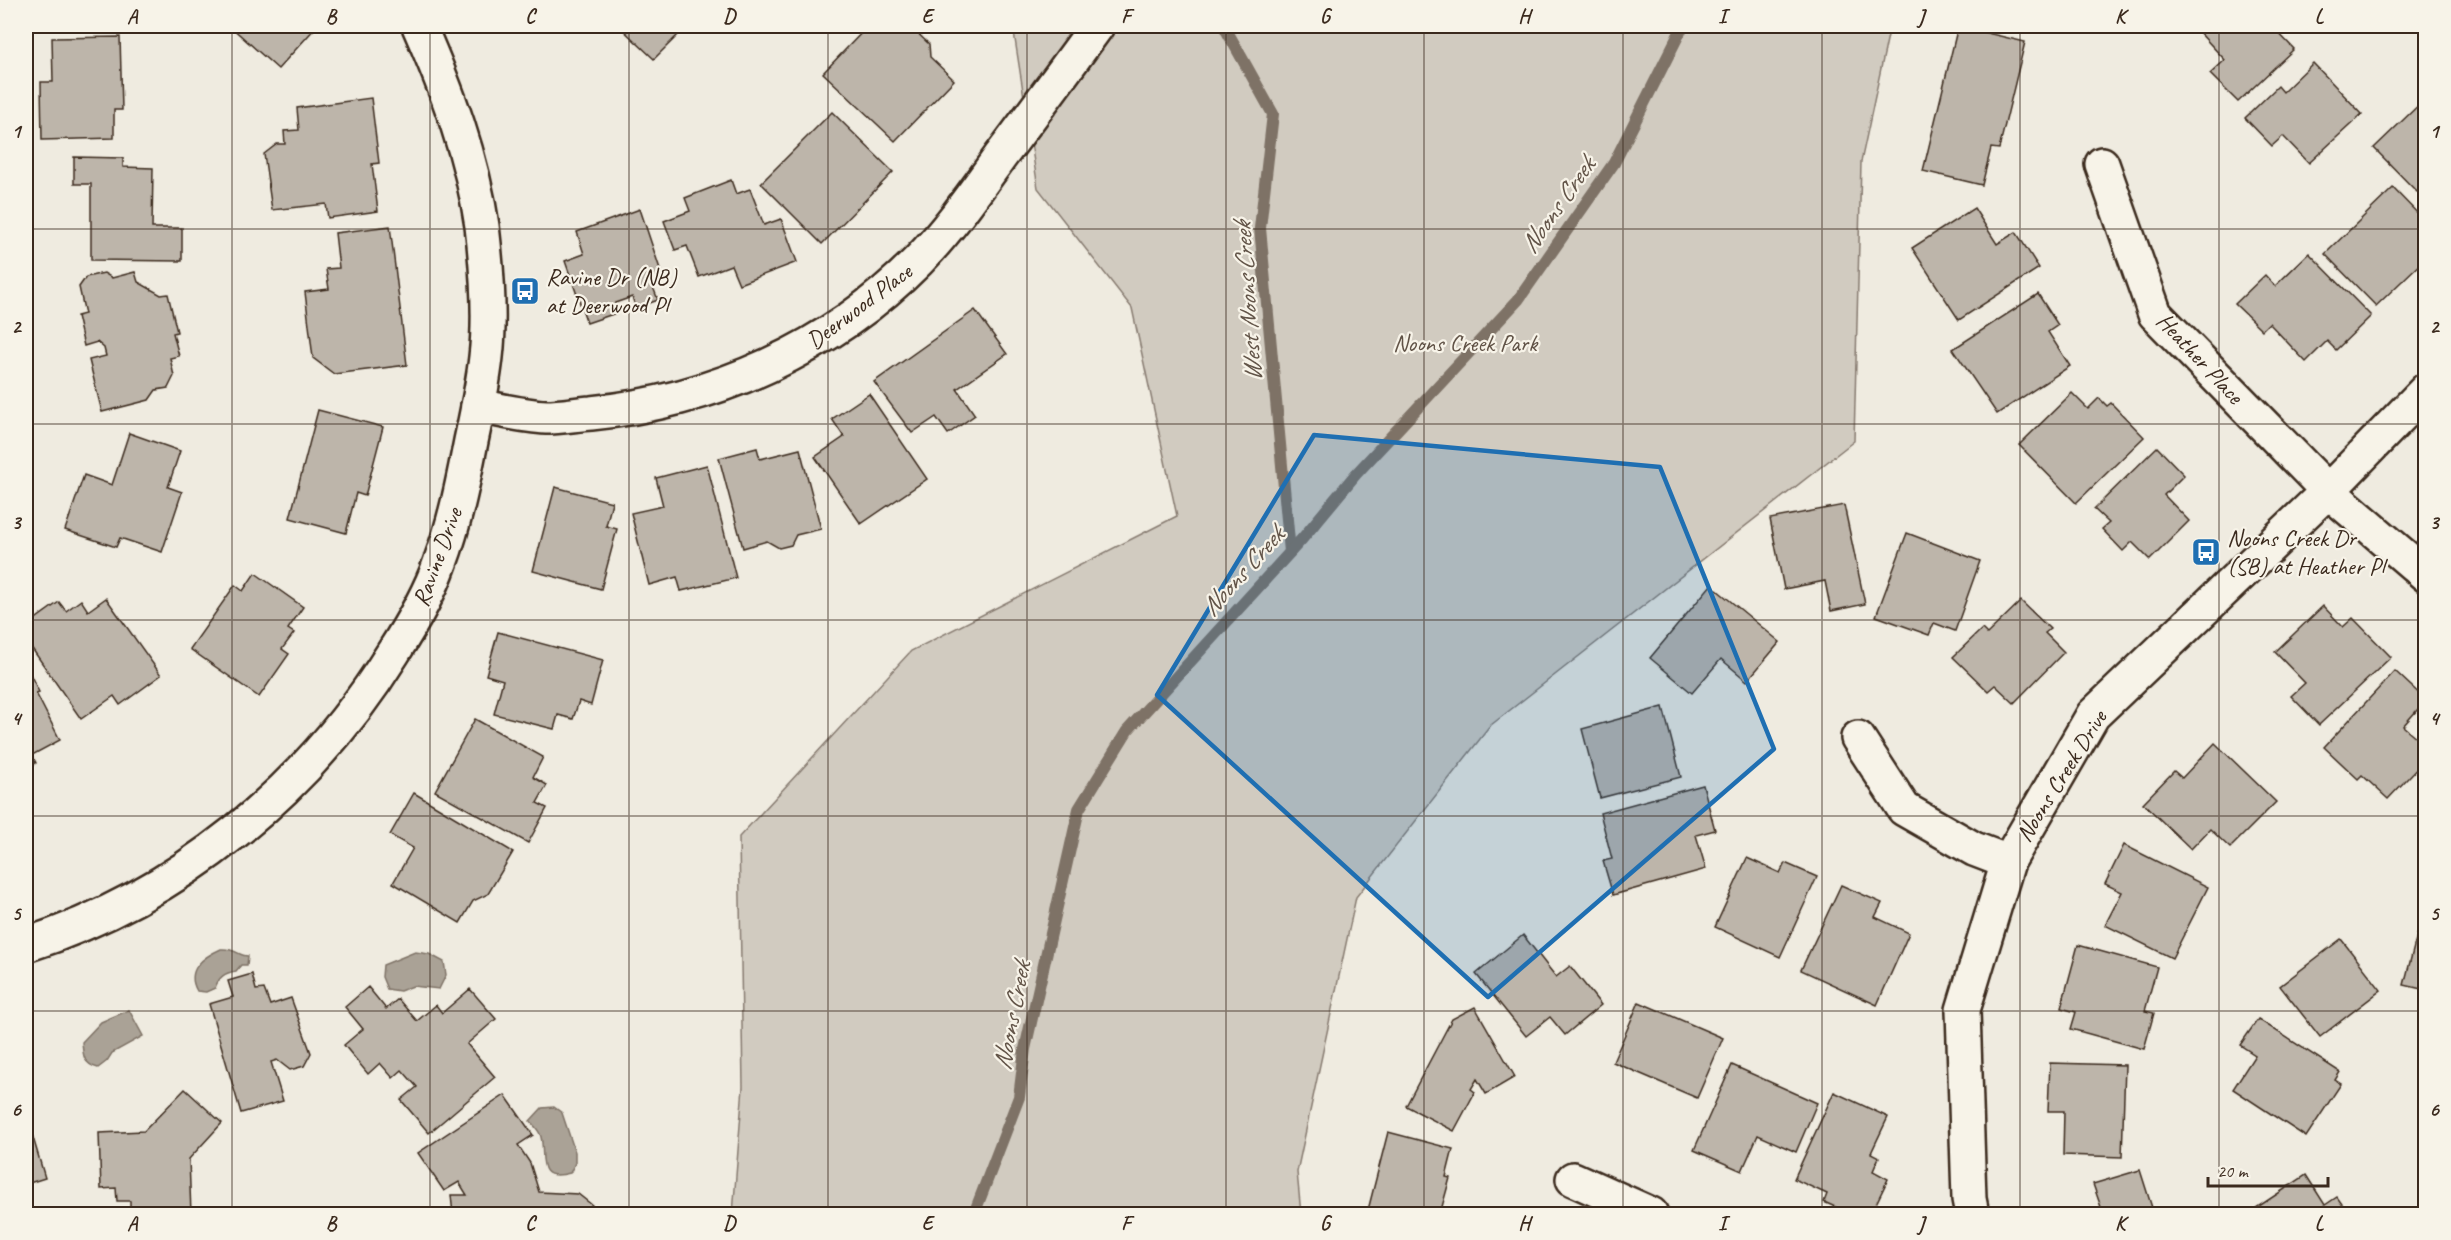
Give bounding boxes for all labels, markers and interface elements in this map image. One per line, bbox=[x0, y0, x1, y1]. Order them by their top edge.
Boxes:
text: A bbox=[127, 4, 139, 29]
text: B bbox=[326, 4, 338, 29]
text: C bbox=[525, 4, 537, 29]
text: D bbox=[723, 4, 737, 29]
text: E bbox=[922, 4, 936, 29]
text: F bbox=[1121, 4, 1135, 29]
text: G bbox=[1320, 4, 1333, 29]
text: H bbox=[1518, 4, 1533, 29]
text: I bbox=[1718, 4, 1731, 29]
text: J bbox=[1916, 4, 1928, 29]
text: K bbox=[2115, 4, 2129, 29]
text: L bbox=[2315, 4, 2325, 29]
text: 1 bbox=[12, 119, 23, 144]
text: 1 bbox=[2430, 119, 2441, 144]
water label: Noons Creek bbox=[1513, 147, 1605, 259]
water label: West Noons Creek bbox=[1225, 216, 1270, 383]
street label: Deerwood Place bbox=[800, 255, 919, 355]
place label: Ravine Dr (NB) at Deerwood Pl bbox=[546, 262, 677, 320]
bus stop icon: Ravine Dr (NB) at Deerwood Pl bbox=[509, 275, 541, 307]
street label: Heather Place bbox=[2150, 306, 2251, 412]
text: 2 bbox=[12, 314, 23, 339]
text: 2 bbox=[2430, 314, 2441, 339]
park label: Noons Creek Park bbox=[1393, 328, 1539, 358]
street label: Ravine Drive bbox=[405, 502, 469, 610]
text: 3 bbox=[12, 510, 23, 535]
text: 3 bbox=[2430, 510, 2441, 535]
water label: Noons Creek bbox=[1194, 516, 1294, 623]
place label: Noons Creek Dr (SB) at Heather Pl bbox=[2227, 523, 2388, 581]
bus stop icon: Noons Creek Dr (SB) at Heather Pl bbox=[2190, 536, 2222, 568]
street label: Noons Creek Drive bbox=[2009, 703, 2114, 847]
text: 4 bbox=[12, 706, 24, 731]
text: 4 bbox=[2430, 706, 2442, 731]
text: 5 bbox=[12, 901, 23, 926]
text: 5 bbox=[2430, 901, 2441, 926]
water label: Noons Creek bbox=[985, 955, 1039, 1073]
text: 6 bbox=[11, 1097, 22, 1122]
text: 6 bbox=[2429, 1097, 2440, 1122]
scale bar bbox=[2208, 1150, 2328, 1188]
text: 20 m bbox=[2217, 1160, 2250, 1182]
text: A bbox=[127, 1211, 139, 1236]
text: B bbox=[326, 1211, 338, 1236]
text: C bbox=[525, 1211, 537, 1236]
text: D bbox=[723, 1211, 737, 1236]
text: E bbox=[922, 1211, 936, 1236]
text: F bbox=[1121, 1211, 1135, 1236]
text: G bbox=[1320, 1211, 1333, 1236]
text: H bbox=[1518, 1211, 1533, 1236]
text: I bbox=[1718, 1211, 1731, 1236]
text: J bbox=[1916, 1211, 1928, 1236]
text: K bbox=[2115, 1211, 2129, 1236]
text: L bbox=[2315, 1211, 2325, 1236]

